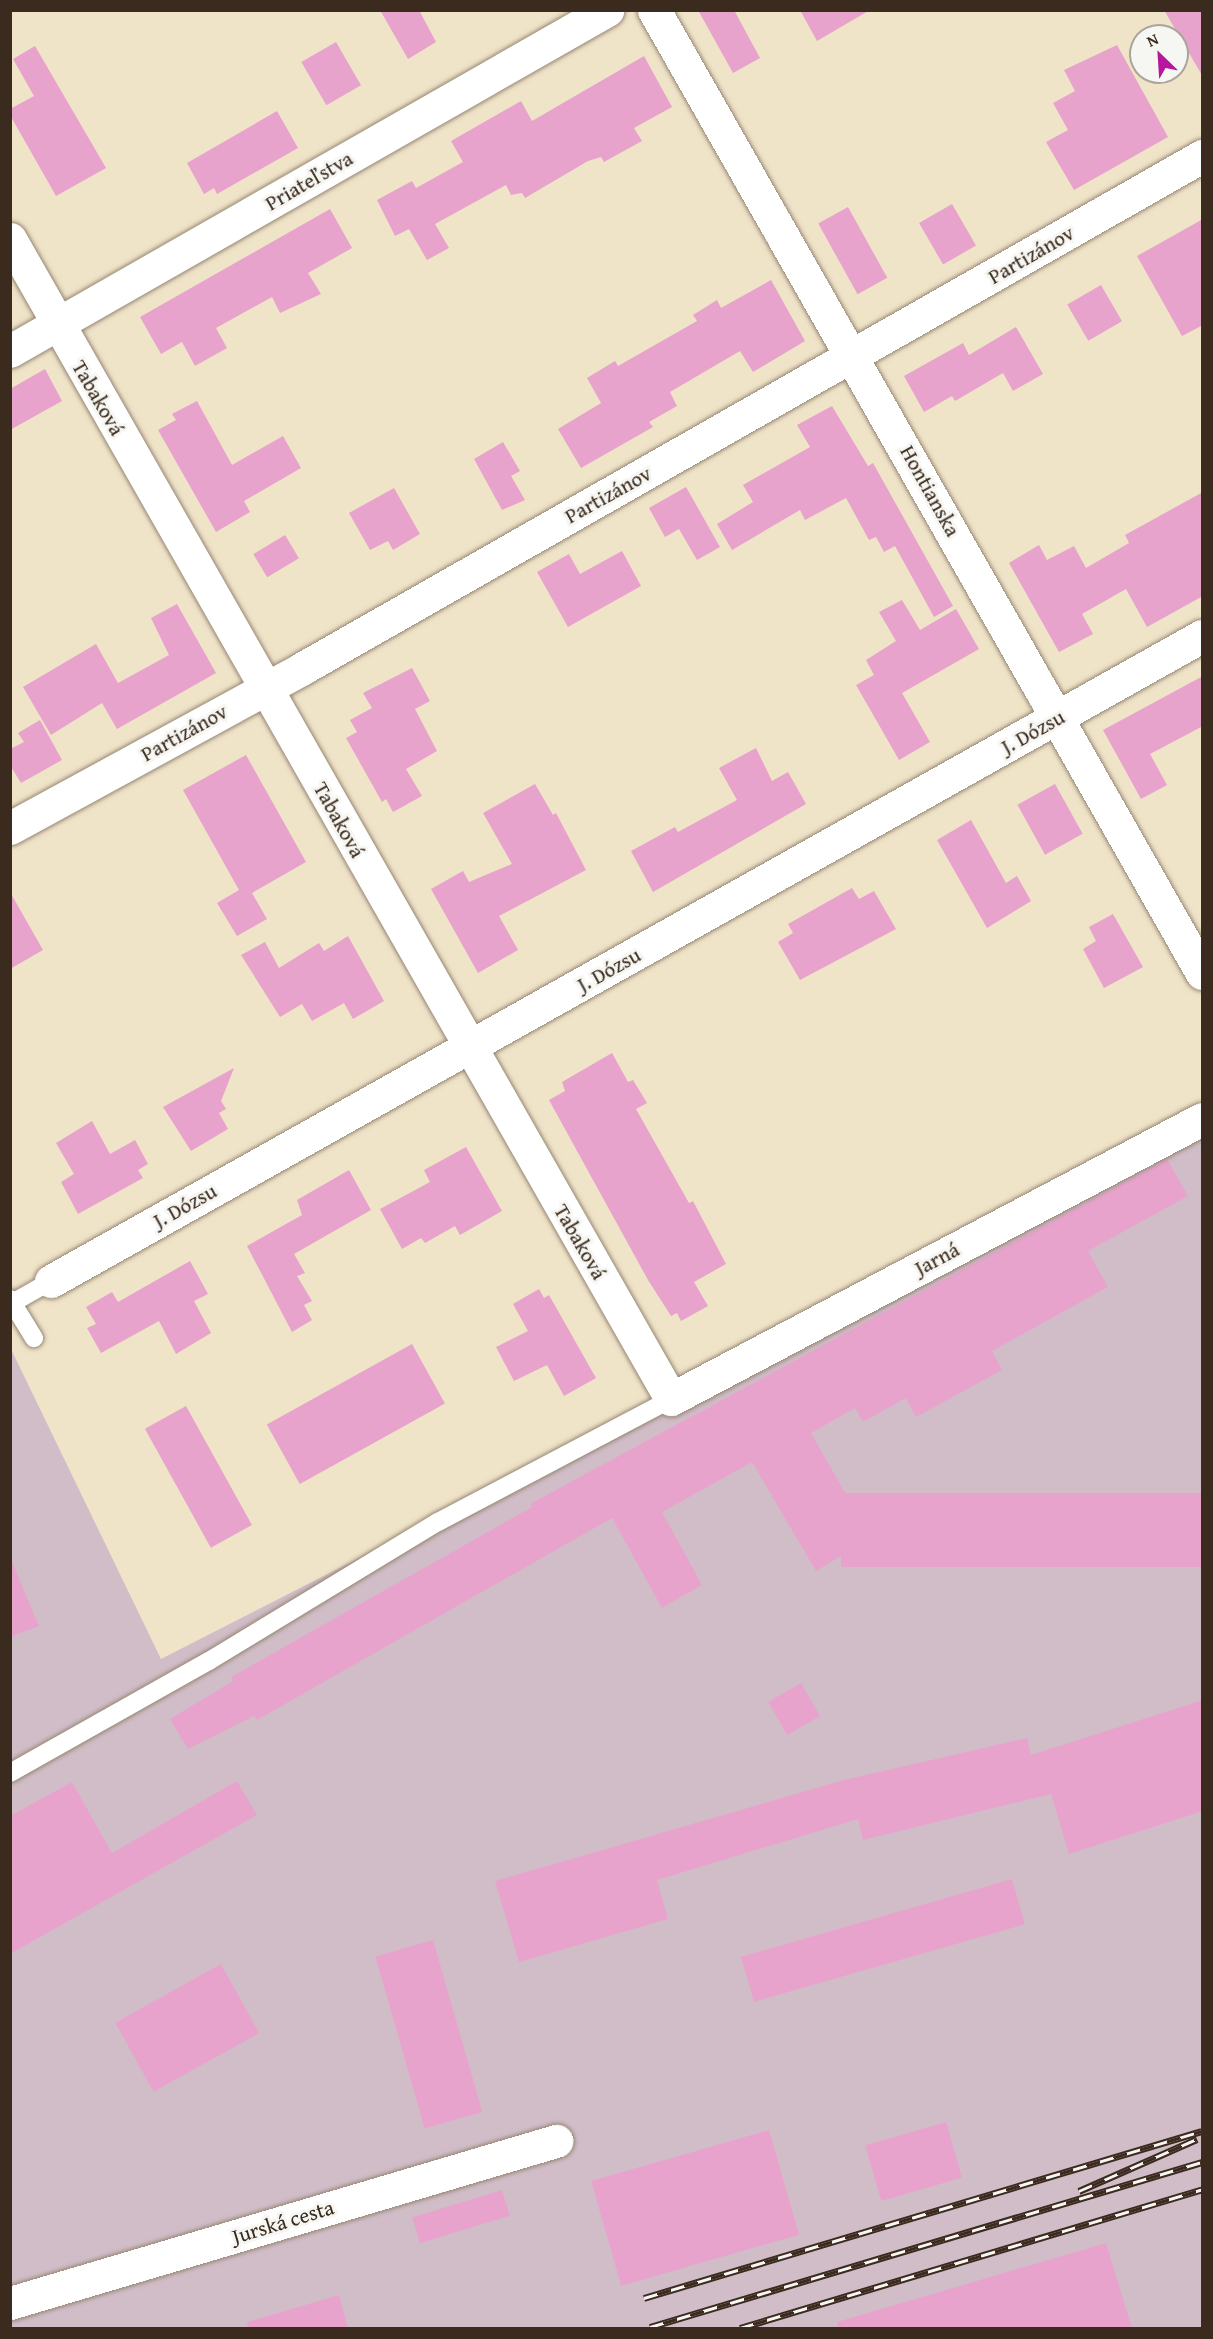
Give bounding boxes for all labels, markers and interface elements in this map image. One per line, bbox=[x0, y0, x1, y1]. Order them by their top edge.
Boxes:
north arrow bbox=[1129, 24, 1189, 84]
text: N bbox=[1142, 26, 1162, 53]
street label: Priateľstva bbox=[261, 146, 357, 216]
street label: Partizánov bbox=[984, 220, 1078, 290]
street label: Tabaková bbox=[66, 356, 130, 440]
street label: Hontianska bbox=[895, 441, 965, 541]
street label: Partizánov bbox=[560, 461, 656, 529]
street label: Partizánov bbox=[136, 699, 232, 767]
street label: J. Dózsu bbox=[997, 704, 1069, 760]
street label: Tabaková bbox=[308, 778, 370, 862]
street label: J. Dózsu bbox=[573, 942, 645, 998]
street label: J. Dózsu bbox=[149, 1178, 221, 1234]
street label: Tabaková bbox=[548, 1200, 612, 1284]
street label: Jarná bbox=[910, 1237, 964, 1281]
street label: Jurská cesta bbox=[229, 2195, 337, 2249]

